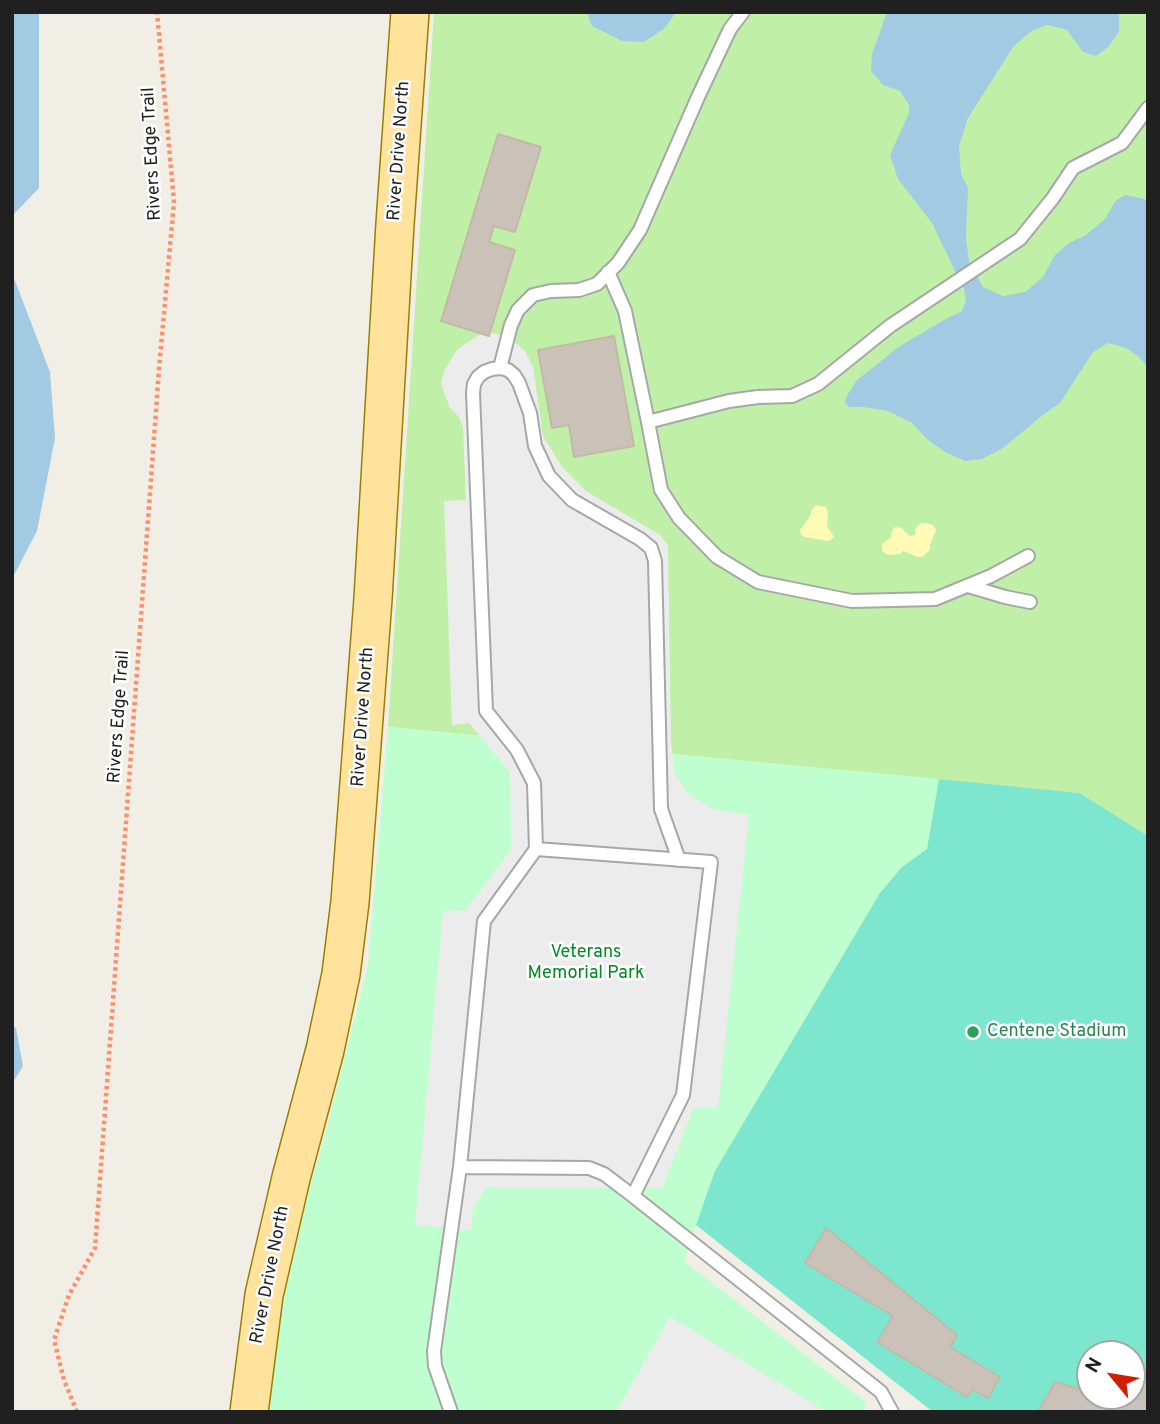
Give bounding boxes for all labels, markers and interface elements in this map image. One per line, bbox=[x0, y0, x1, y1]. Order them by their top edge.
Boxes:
street label: River Drive North bbox=[384, 80, 416, 222]
street label: Rivers Edge Trail bbox=[139, 87, 167, 221]
street label: River Drive North bbox=[348, 646, 380, 788]
street label: Rivers Edge Trail bbox=[105, 650, 135, 784]
park label: Veterans Memorial Park bbox=[528, 942, 644, 984]
place label: Centene Stadium bbox=[987, 1021, 1126, 1043]
marker: Centene Stadium bbox=[965, 1024, 981, 1040]
street label: River Drive North bbox=[247, 1204, 295, 1346]
north arrow bbox=[1076, 1340, 1146, 1410]
text: N bbox=[1081, 1354, 1108, 1377]

